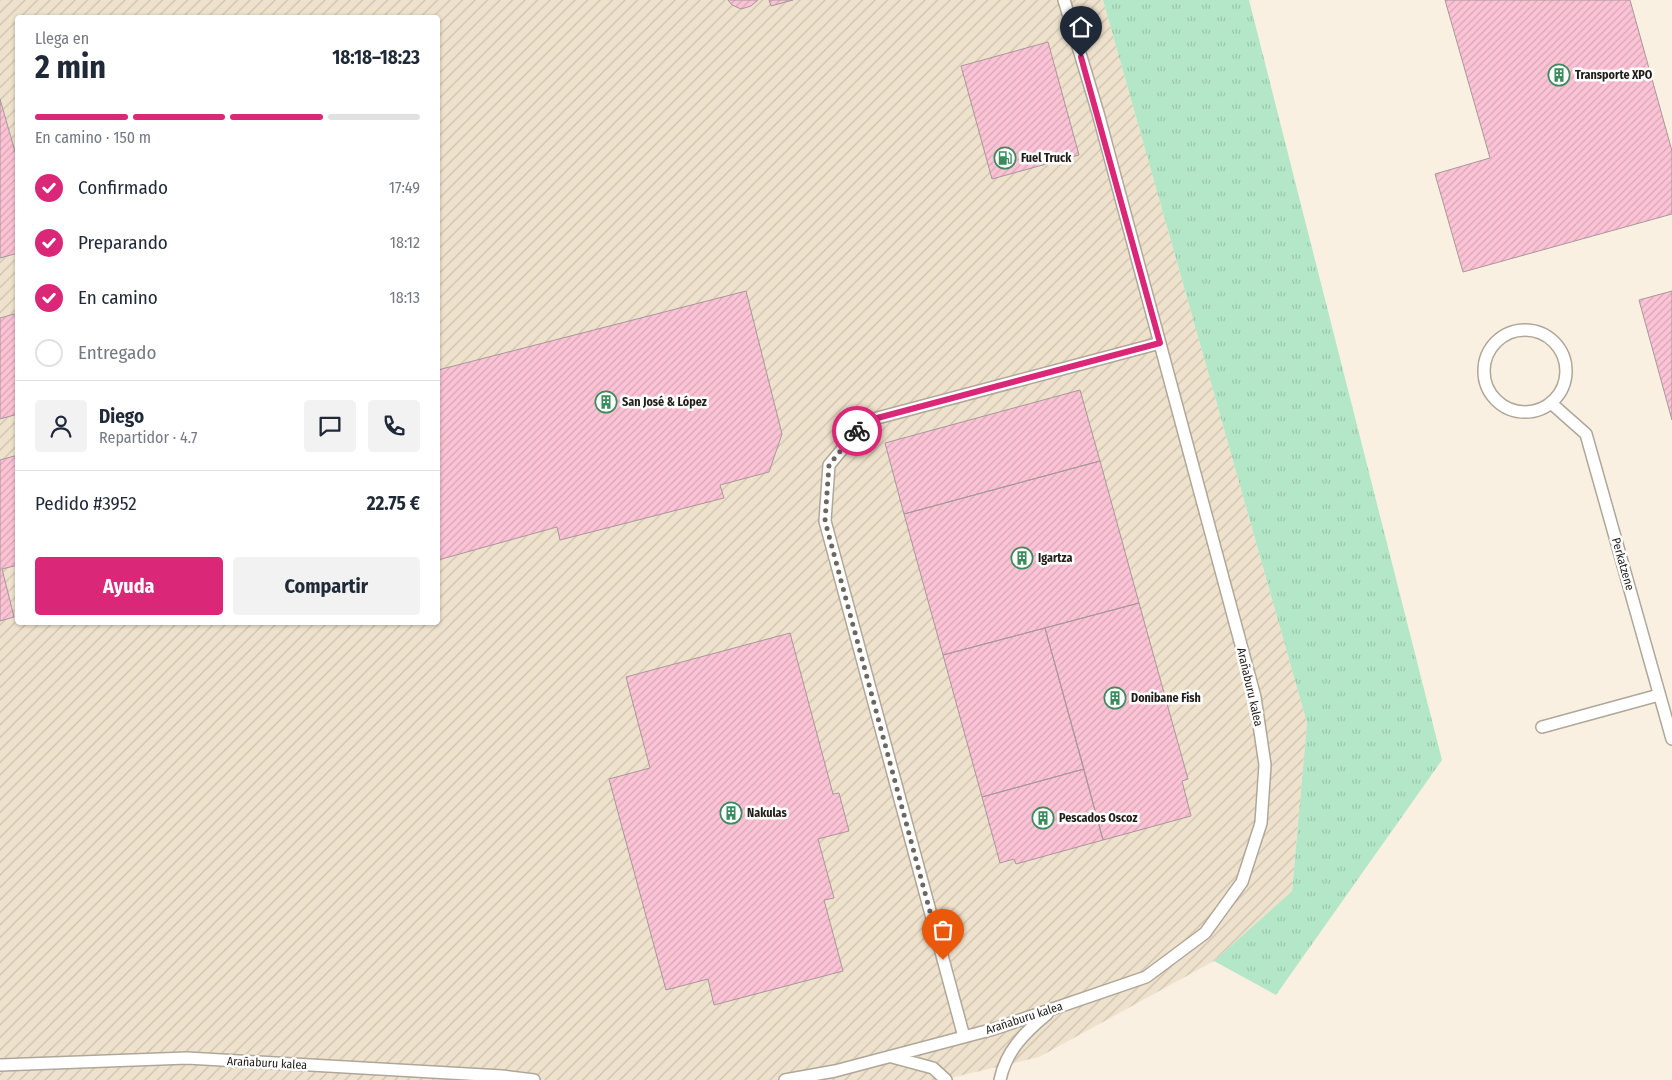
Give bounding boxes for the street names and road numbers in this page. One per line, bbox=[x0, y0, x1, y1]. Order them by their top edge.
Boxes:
street label: Perkatzene bbox=[1609, 536, 1637, 592]
street label: Arañaburu kalea bbox=[1234, 646, 1266, 728]
street label: Arañaburu kalea bbox=[984, 999, 1064, 1037]
street label: Arañaburu kalea bbox=[227, 1054, 307, 1072]

